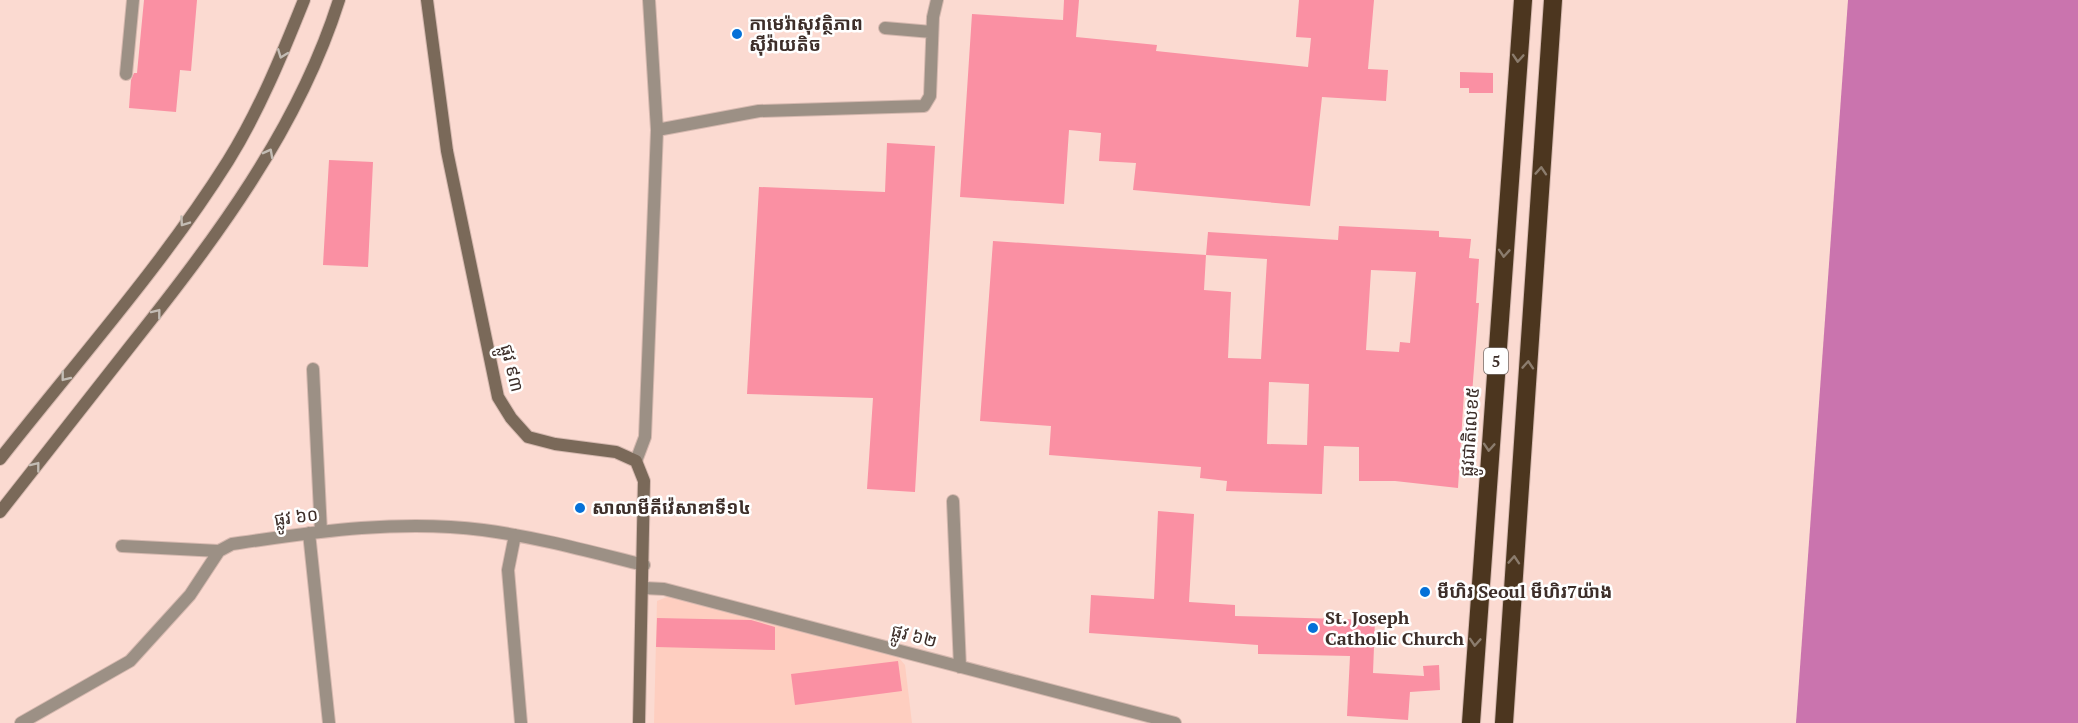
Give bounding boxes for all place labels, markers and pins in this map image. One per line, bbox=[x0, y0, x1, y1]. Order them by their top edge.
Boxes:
place label: កាមេរ៉ាសុវត្ថិភាព ស៊ីវ៉ាយតិច bbox=[749, 11, 863, 56]
marker: កាមេរ៉ាសុវត្ថិភាព ស៊ីវ៉ាយតិច bbox=[730, 27, 744, 41]
place label: សាលាមីគីវ៉េសាខាទី១៤ bbox=[592, 495, 751, 519]
marker: សាលាមីគីវ៉េសាខាទី១៤ bbox=[573, 501, 587, 515]
place label: មីហិរ Seoul មីហិរ7យ៉ាង bbox=[1437, 579, 1612, 603]
marker: មីហិរ Seoul មីហិរ7យ៉ាង bbox=[1418, 585, 1432, 599]
place label: St. Joseph Catholic Church bbox=[1325, 605, 1465, 650]
marker: St. Joseph Catholic Church bbox=[1306, 621, 1320, 635]

